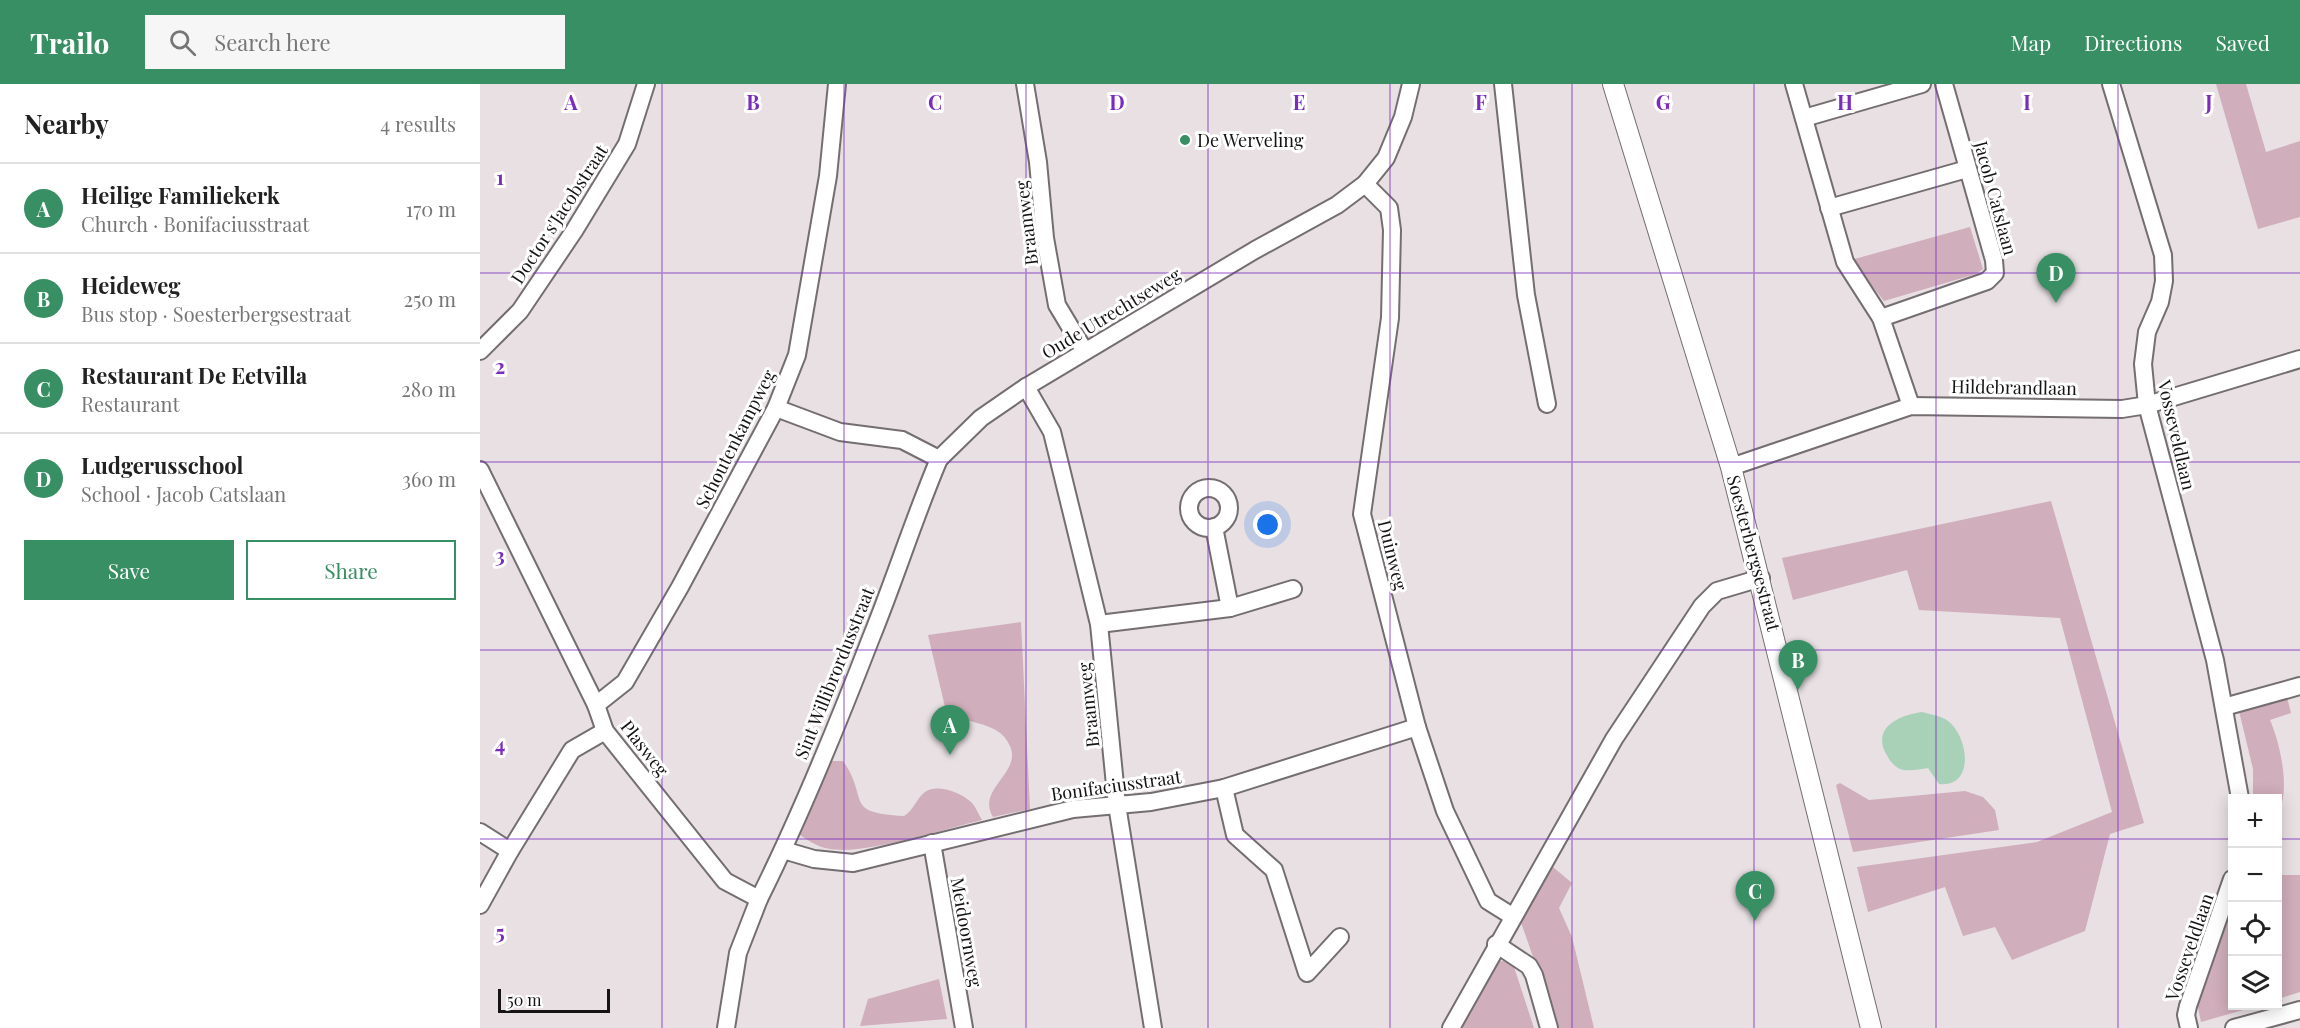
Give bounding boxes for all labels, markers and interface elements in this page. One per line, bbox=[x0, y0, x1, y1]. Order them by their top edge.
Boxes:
search box bbox=[145, 15, 565, 69]
text: Trailo bbox=[30, 24, 109, 61]
icon: search bbox=[166, 26, 199, 59]
text: Search here bbox=[214, 27, 331, 57]
text: Map bbox=[2010, 28, 2051, 56]
text: Directions bbox=[2084, 28, 2182, 56]
text: Saved bbox=[2215, 28, 2270, 56]
text: A bbox=[563, 88, 578, 115]
text: B bbox=[746, 88, 760, 115]
text: C bbox=[928, 88, 942, 115]
text: D bbox=[1109, 88, 1125, 115]
text: E bbox=[1293, 88, 1305, 115]
text: F bbox=[1475, 88, 1487, 115]
text: G bbox=[1656, 88, 1671, 115]
text: H bbox=[1837, 88, 1853, 115]
text: I bbox=[2023, 88, 2031, 115]
text: J bbox=[2204, 88, 2213, 115]
text: Nearby bbox=[24, 106, 109, 141]
text: 4 results bbox=[380, 110, 456, 137]
place label: De Werveling bbox=[1197, 128, 1304, 152]
marker: De Werveling bbox=[1178, 133, 1192, 147]
street label: Jacob Catslaan bbox=[1969, 137, 2023, 258]
street label: Doctor s'Jacobstraat bbox=[505, 139, 613, 288]
text: 1 bbox=[496, 163, 504, 190]
street label: Braamweg bbox=[1009, 179, 1043, 267]
text: Heilige Familiekerk bbox=[81, 180, 280, 210]
text: A bbox=[37, 195, 50, 222]
text: 170 m bbox=[406, 195, 456, 222]
text: Church · Bonifaciusstraat bbox=[81, 210, 309, 237]
pin: D bbox=[2036, 254, 2076, 303]
street label: Oude Utrechtseweg bbox=[1037, 262, 1185, 364]
text: Heideweg bbox=[81, 270, 180, 300]
text: B bbox=[37, 285, 50, 312]
text: 250 m bbox=[403, 285, 456, 312]
text: Bus stop · Soesterbergsestraat bbox=[81, 300, 351, 327]
text: 2 bbox=[495, 352, 505, 379]
text: Restaurant De Eetvilla bbox=[81, 360, 307, 390]
street label: Schoutenkampweg bbox=[690, 365, 781, 513]
street label: Hildebrandlaan bbox=[1951, 374, 2077, 400]
text: C bbox=[36, 375, 51, 402]
text: 280 m bbox=[401, 375, 456, 402]
street label: Vosseveldlaan bbox=[2152, 377, 2201, 493]
text: Restaurant bbox=[81, 390, 180, 417]
text: Ludgerusschool bbox=[81, 450, 243, 480]
text: D bbox=[36, 465, 51, 492]
text: 360 m bbox=[402, 465, 456, 492]
street label: Soesterbergsestraat bbox=[1722, 472, 1787, 634]
text: School · Jacob Catslaan bbox=[81, 480, 286, 507]
your location bbox=[1253, 510, 1282, 539]
street label: Duinweg bbox=[1373, 517, 1413, 593]
button: Save bbox=[24, 540, 234, 600]
button: Share bbox=[246, 540, 456, 600]
text: 3 bbox=[495, 541, 505, 568]
street label: Sint Willibrordusstraat bbox=[789, 583, 880, 763]
pin: B bbox=[1778, 640, 1818, 690]
street label: Braamweg bbox=[1072, 661, 1104, 749]
pin: A bbox=[930, 706, 970, 755]
street label: Plasweg bbox=[616, 715, 675, 781]
text: 4 bbox=[495, 730, 505, 757]
street label: Bonifaciusstraat bbox=[1049, 764, 1183, 806]
map controls bbox=[2228, 794, 2282, 1010]
button: + bbox=[2228, 794, 2282, 848]
button: − bbox=[2228, 848, 2282, 902]
pin: C bbox=[1736, 872, 1774, 921]
street label: Meidoornweg bbox=[946, 875, 989, 989]
street label: Vosseveldlaan bbox=[2159, 890, 2219, 1005]
button: locate bbox=[2228, 902, 2282, 956]
text: 5 bbox=[495, 918, 505, 945]
button: layers bbox=[2228, 956, 2282, 1010]
scale bar bbox=[498, 986, 610, 1014]
text: 50 m bbox=[507, 989, 541, 1010]

